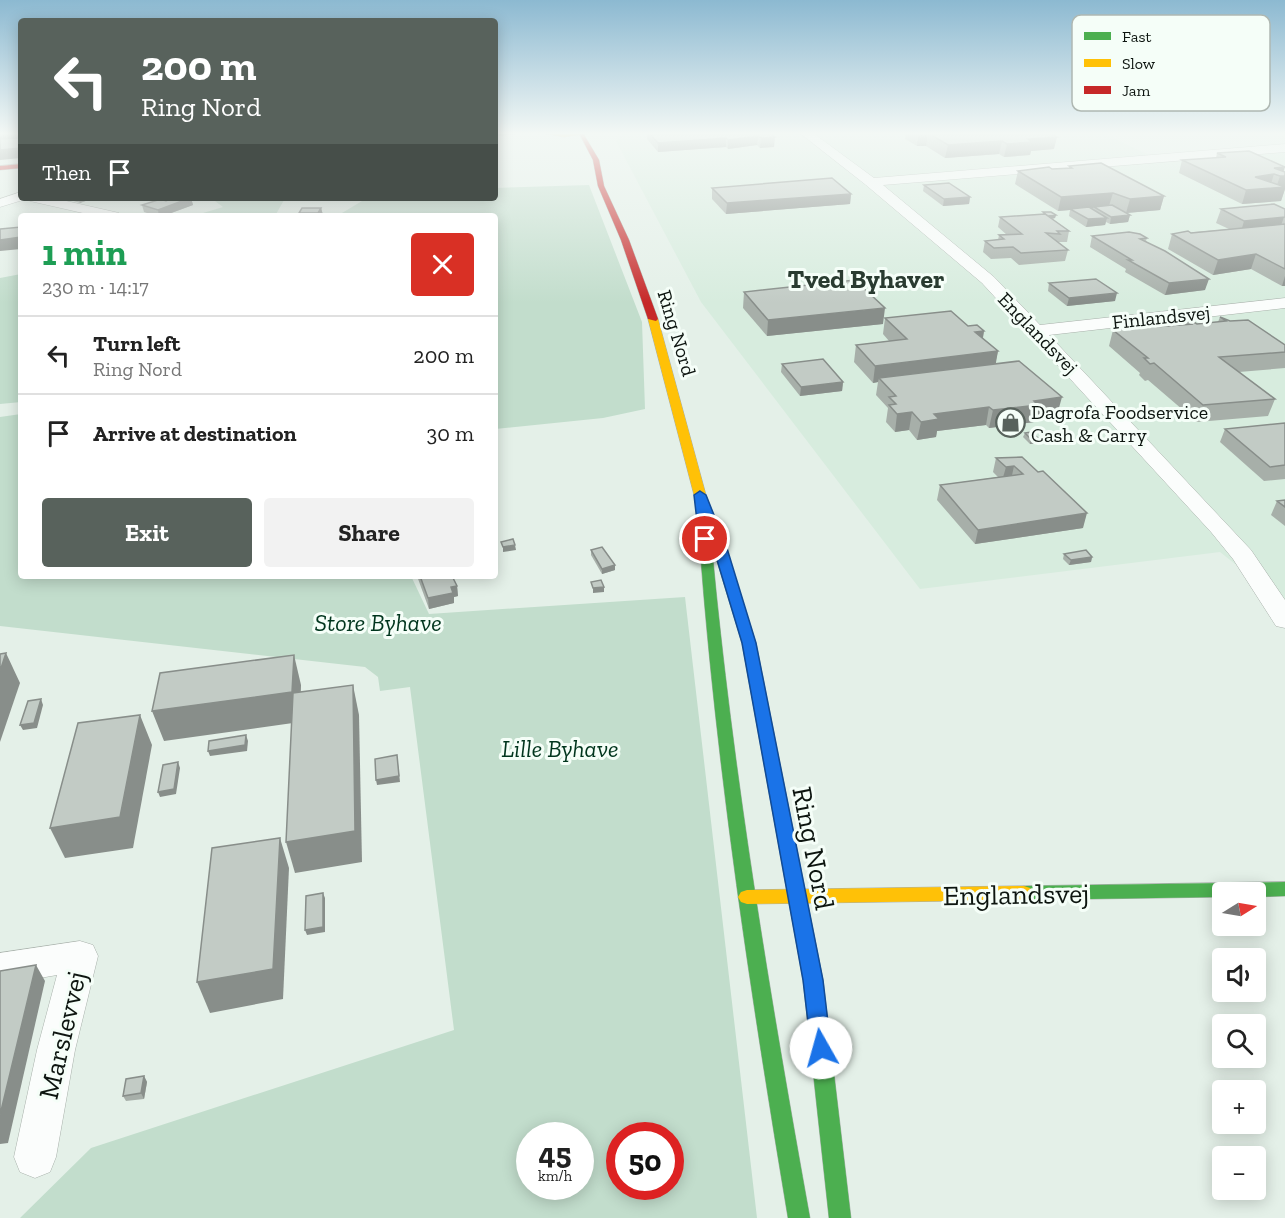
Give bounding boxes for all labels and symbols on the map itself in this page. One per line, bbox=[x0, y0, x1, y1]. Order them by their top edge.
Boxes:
legend bbox=[1072, 15, 1270, 111]
text: Fast bbox=[1122, 27, 1151, 46]
text: Slow bbox=[1122, 54, 1156, 73]
text: Jam bbox=[1122, 81, 1151, 100]
district label: Tved Byhaver bbox=[788, 263, 944, 295]
street label: Ring Nord bbox=[653, 287, 701, 379]
street label: Englandsvej bbox=[993, 287, 1083, 379]
street label: Finlandsvej bbox=[1111, 300, 1211, 334]
place label: Dagrofa Foodservice Cash & Carry bbox=[1031, 400, 1208, 447]
shop icon: Dagrofa Foodservice Cash & Carry bbox=[994, 407, 1026, 439]
pin bbox=[679, 513, 730, 564]
park label: Store Byhave bbox=[314, 608, 442, 637]
park label: Lille Byhave bbox=[502, 734, 618, 763]
street label: Ring Nord bbox=[785, 784, 842, 912]
street label: Englandsvej bbox=[942, 877, 1090, 912]
north arrow bbox=[1212, 882, 1266, 936]
street label: Marslevvej bbox=[32, 968, 93, 1102]
position arrow bbox=[789, 1016, 853, 1080]
speed limit sign: 50 bbox=[606, 1122, 684, 1200]

